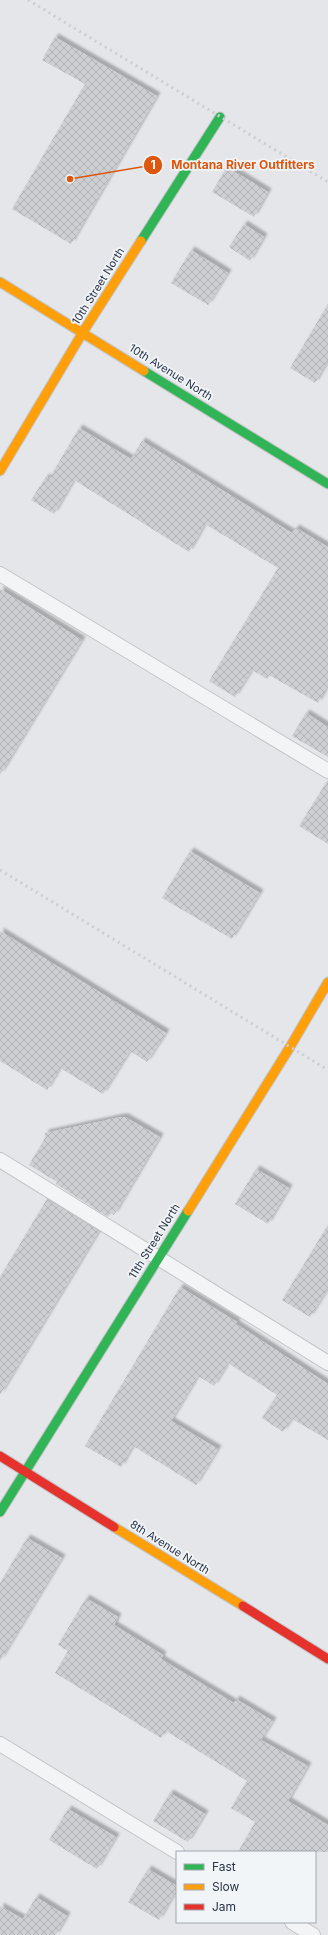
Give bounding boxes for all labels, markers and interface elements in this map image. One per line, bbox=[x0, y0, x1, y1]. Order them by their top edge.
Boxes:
callout: Montana River Outfitters bbox=[143, 153, 323, 177]
text: 1 bbox=[150, 157, 156, 172]
text: Montana River Outfitters bbox=[171, 157, 315, 172]
street label: 10th Street North bbox=[69, 245, 127, 327]
street label: 10th Avenue North bbox=[127, 341, 215, 403]
street label: 11th Street North bbox=[125, 1201, 183, 1281]
street label: 8th Avenue North bbox=[128, 1517, 212, 1577]
legend bbox=[176, 1851, 316, 1923]
text: Fast bbox=[212, 1859, 236, 1874]
text: Slow bbox=[212, 1879, 240, 1894]
text: Jam bbox=[212, 1899, 236, 1914]

